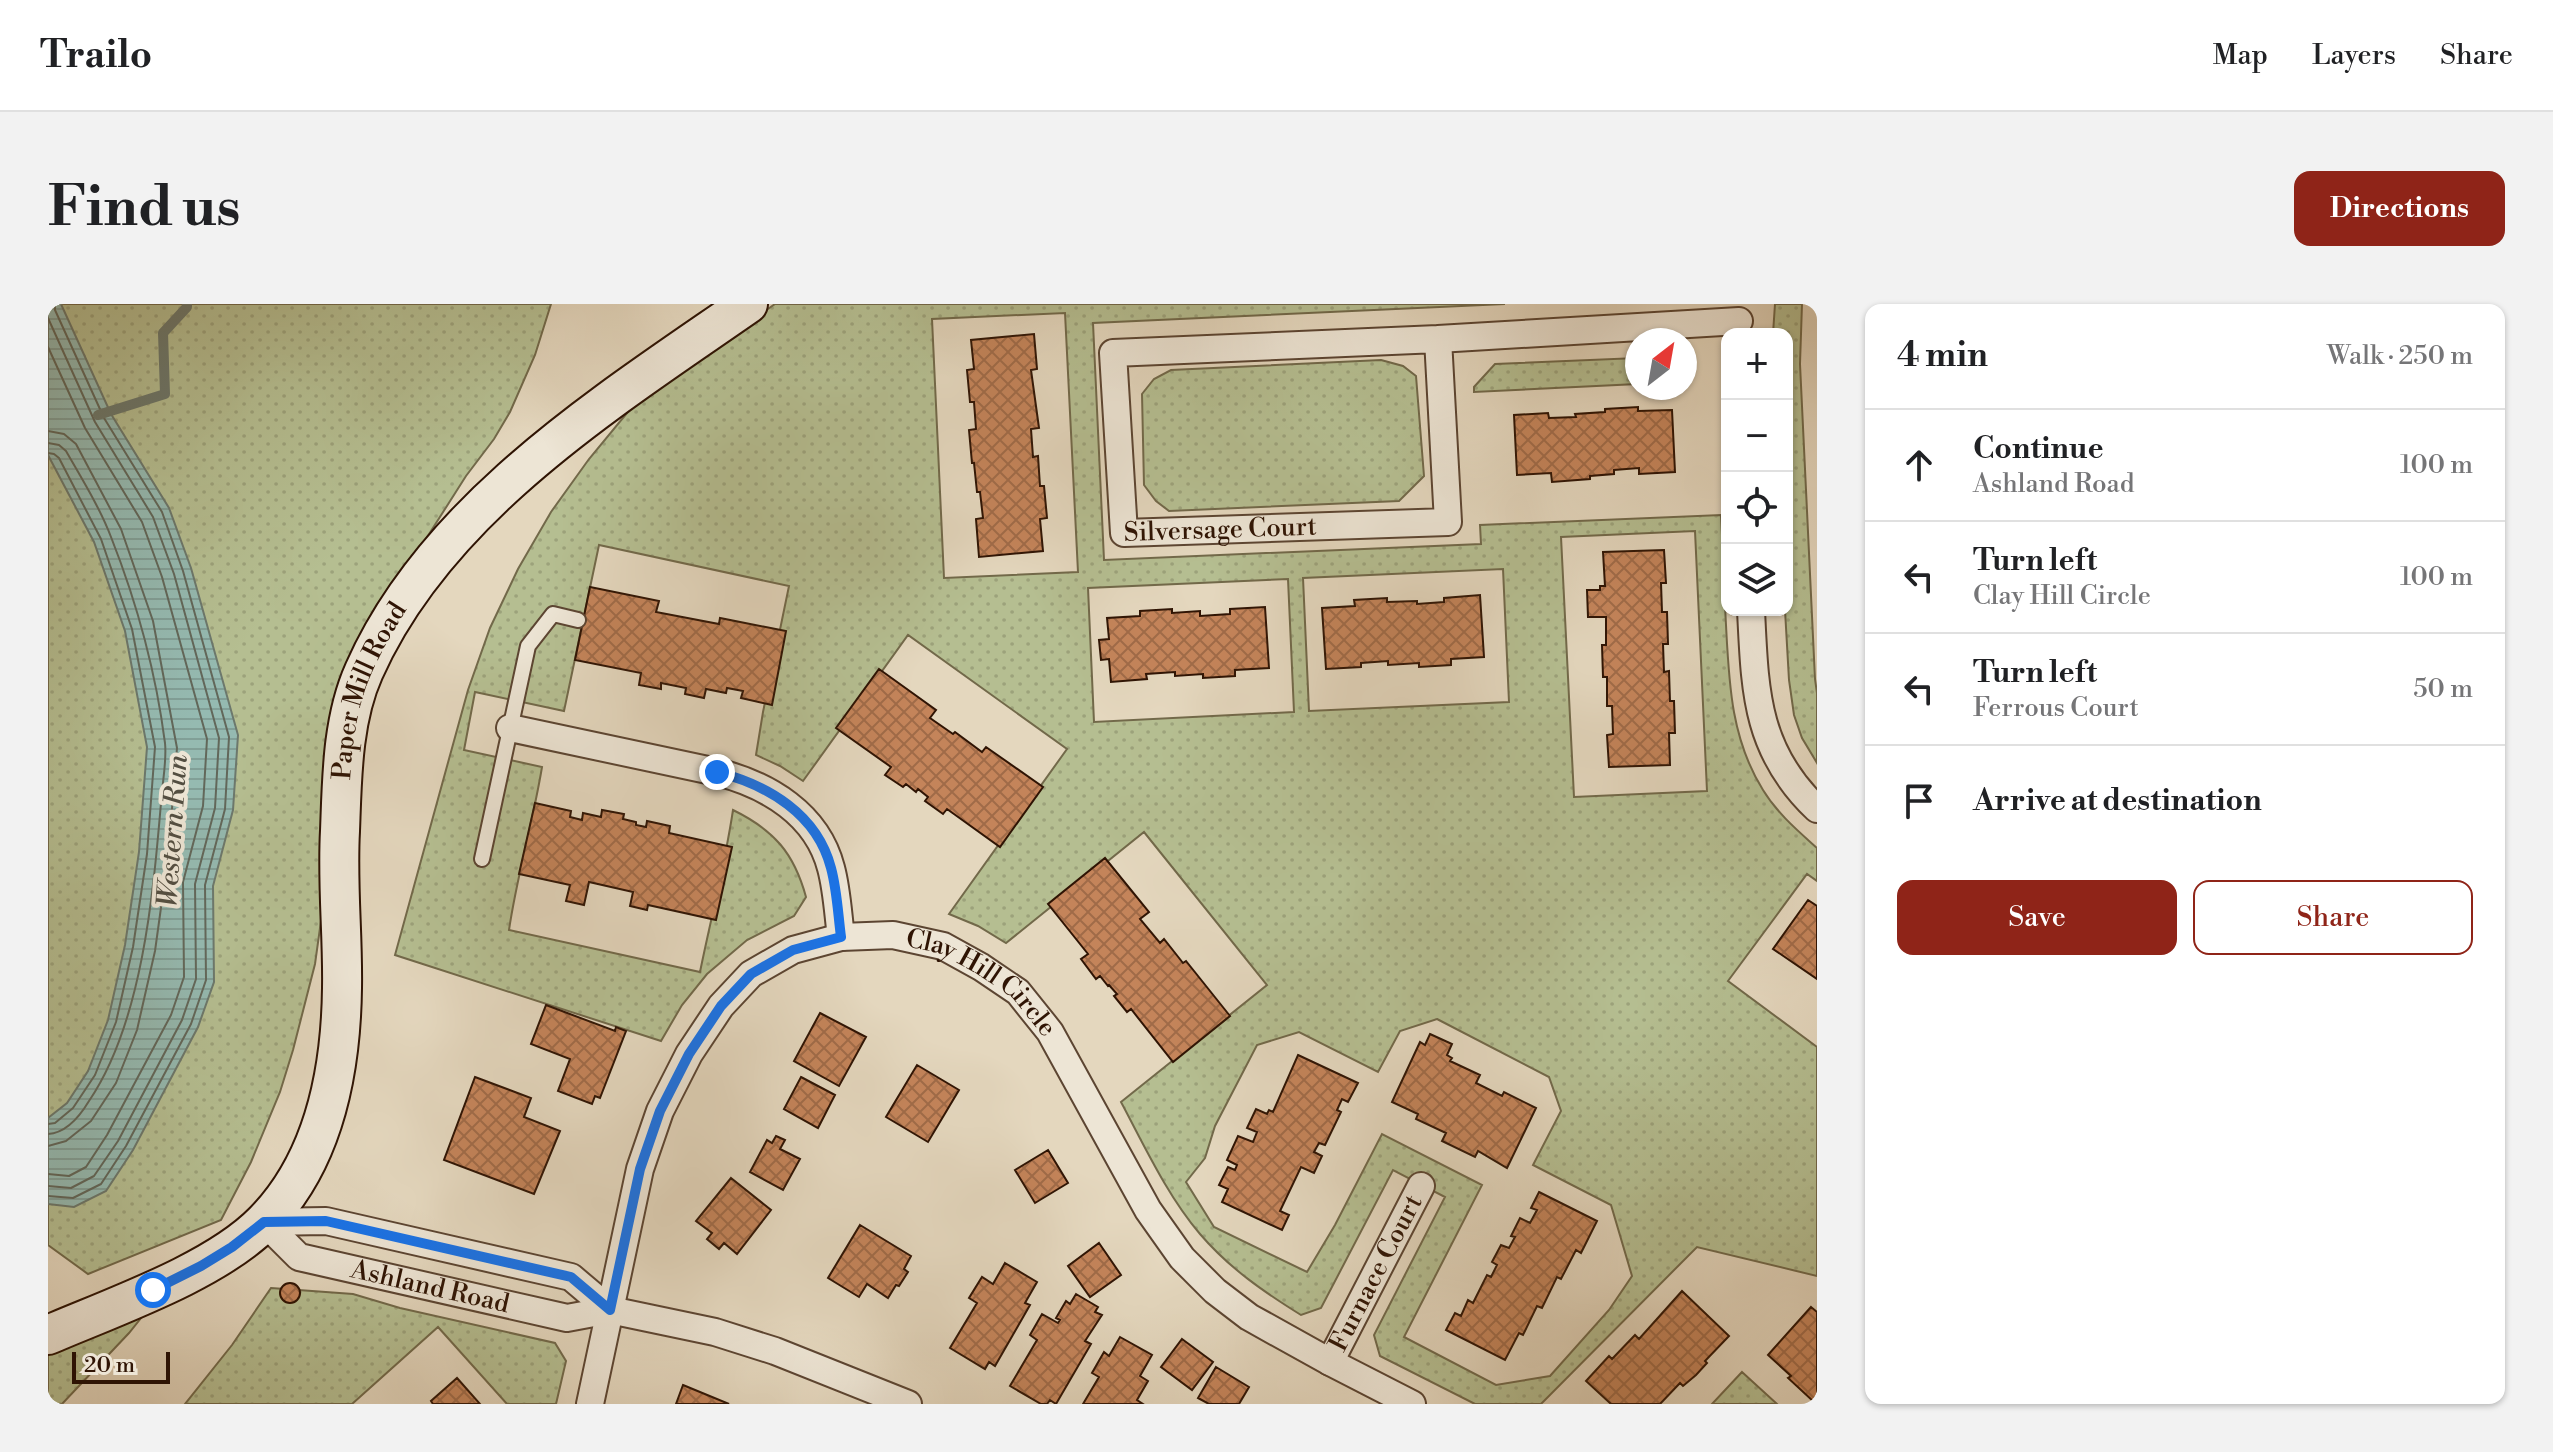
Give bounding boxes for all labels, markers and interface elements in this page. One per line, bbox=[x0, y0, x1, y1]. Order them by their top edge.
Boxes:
text: Trailo bbox=[40, 32, 152, 79]
text: Map bbox=[2213, 38, 2268, 73]
text: Layers bbox=[2312, 38, 2396, 73]
text: Share bbox=[2440, 38, 2513, 73]
button: Directions bbox=[2294, 171, 2505, 246]
text: Find us bbox=[48, 173, 241, 243]
north arrow bbox=[1625, 328, 1697, 400]
map controls bbox=[1721, 328, 1793, 616]
button: + bbox=[1721, 328, 1793, 400]
text: 4 min bbox=[1897, 335, 1988, 377]
text: Walk · 250 m bbox=[2327, 340, 2473, 372]
button: − bbox=[1721, 400, 1793, 472]
text: Continue bbox=[1973, 430, 2104, 468]
icon: ahead bbox=[1897, 443, 1941, 487]
text: 100 m bbox=[2400, 449, 2473, 481]
text: Ashland Road bbox=[1973, 468, 2135, 500]
button: locate bbox=[1721, 472, 1793, 544]
street label: Silversage Court bbox=[1123, 510, 1317, 549]
text: Turn left bbox=[1973, 542, 2097, 580]
button: layers bbox=[1721, 544, 1793, 616]
icon: left bbox=[1897, 555, 1941, 599]
text: 100 m bbox=[2400, 561, 2473, 593]
text: Clay Hill Circle bbox=[1973, 580, 2151, 612]
street label: Paper Mill Road bbox=[326, 596, 414, 781]
text: Turn left bbox=[1973, 654, 2097, 692]
icon: left bbox=[1897, 667, 1941, 711]
text: 50 m bbox=[2413, 673, 2473, 705]
text: Ferrous Court bbox=[1973, 692, 2139, 724]
water label: Western Run bbox=[150, 753, 196, 909]
route end bbox=[699, 754, 735, 790]
icon: arrive bbox=[1897, 779, 1941, 823]
text: Arrive at destination bbox=[1973, 782, 2262, 820]
button: Save bbox=[1897, 880, 2177, 955]
button: Share bbox=[2193, 880, 2473, 955]
street label: Clay Hill Circle bbox=[903, 922, 1063, 1043]
street label: Furnace Court bbox=[1322, 1189, 1430, 1357]
street label: Ashland Road bbox=[347, 1253, 513, 1320]
route start bbox=[135, 1272, 171, 1308]
scale bar bbox=[72, 1348, 170, 1384]
text: 20 m bbox=[84, 1352, 135, 1379]

